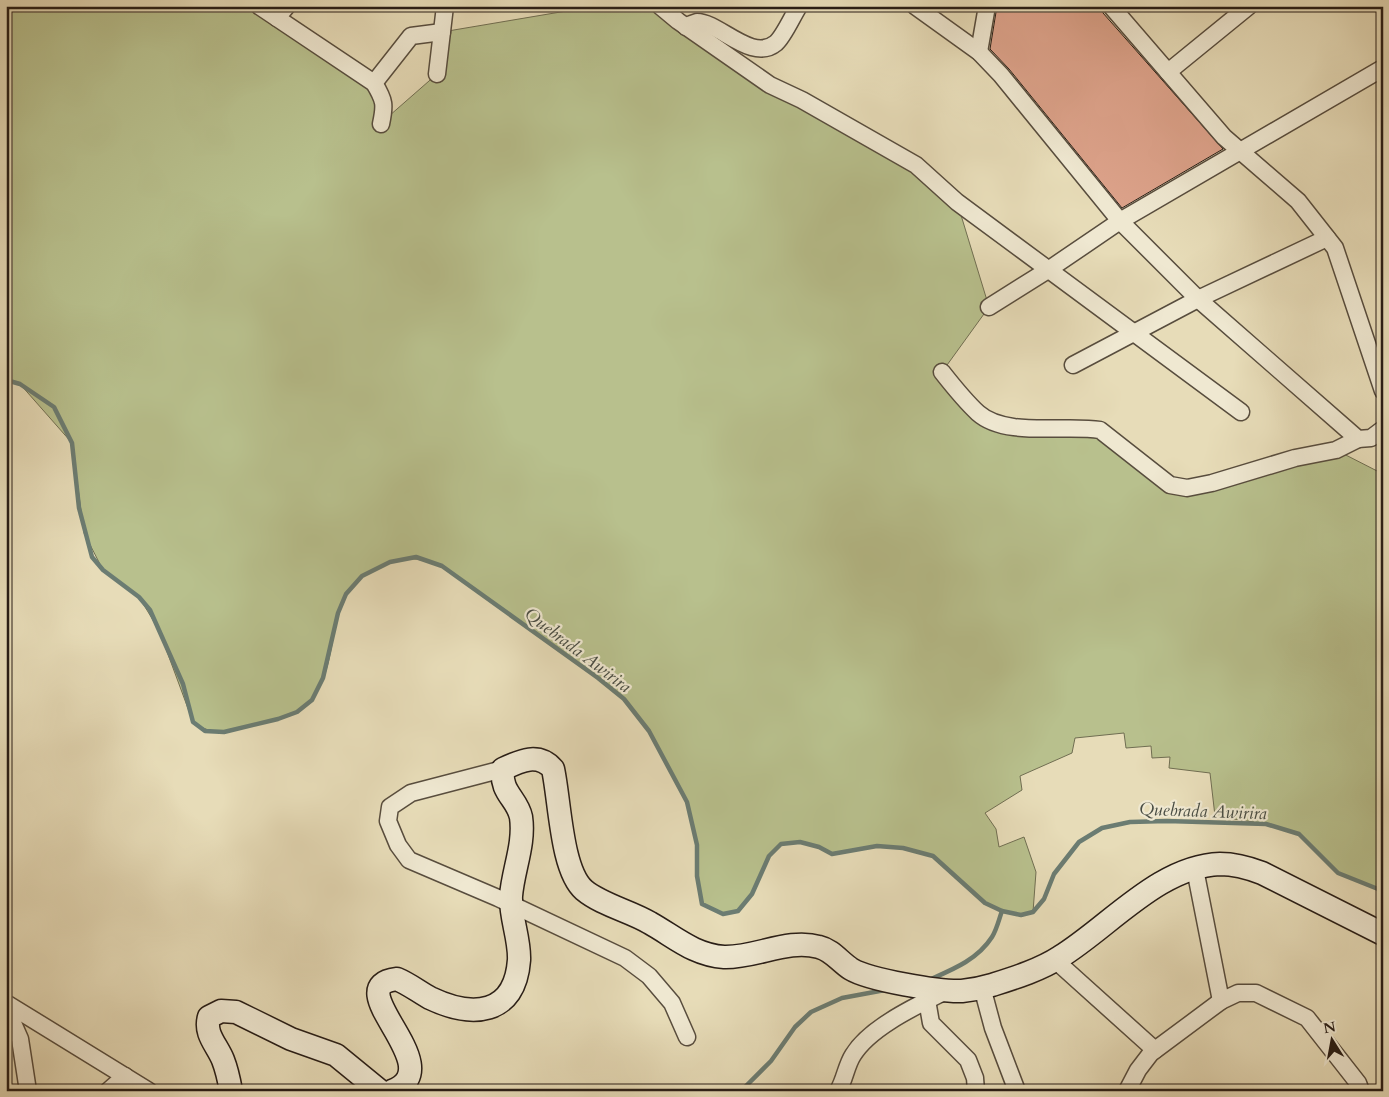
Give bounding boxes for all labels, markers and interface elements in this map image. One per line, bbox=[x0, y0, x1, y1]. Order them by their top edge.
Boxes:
water label: Quebrada Awirira bbox=[519, 602, 636, 699]
water label: Quebrada Awirira bbox=[1139, 797, 1267, 826]
north arrow bbox=[1306, 1014, 1356, 1064]
text: N bbox=[1322, 1017, 1337, 1038]

